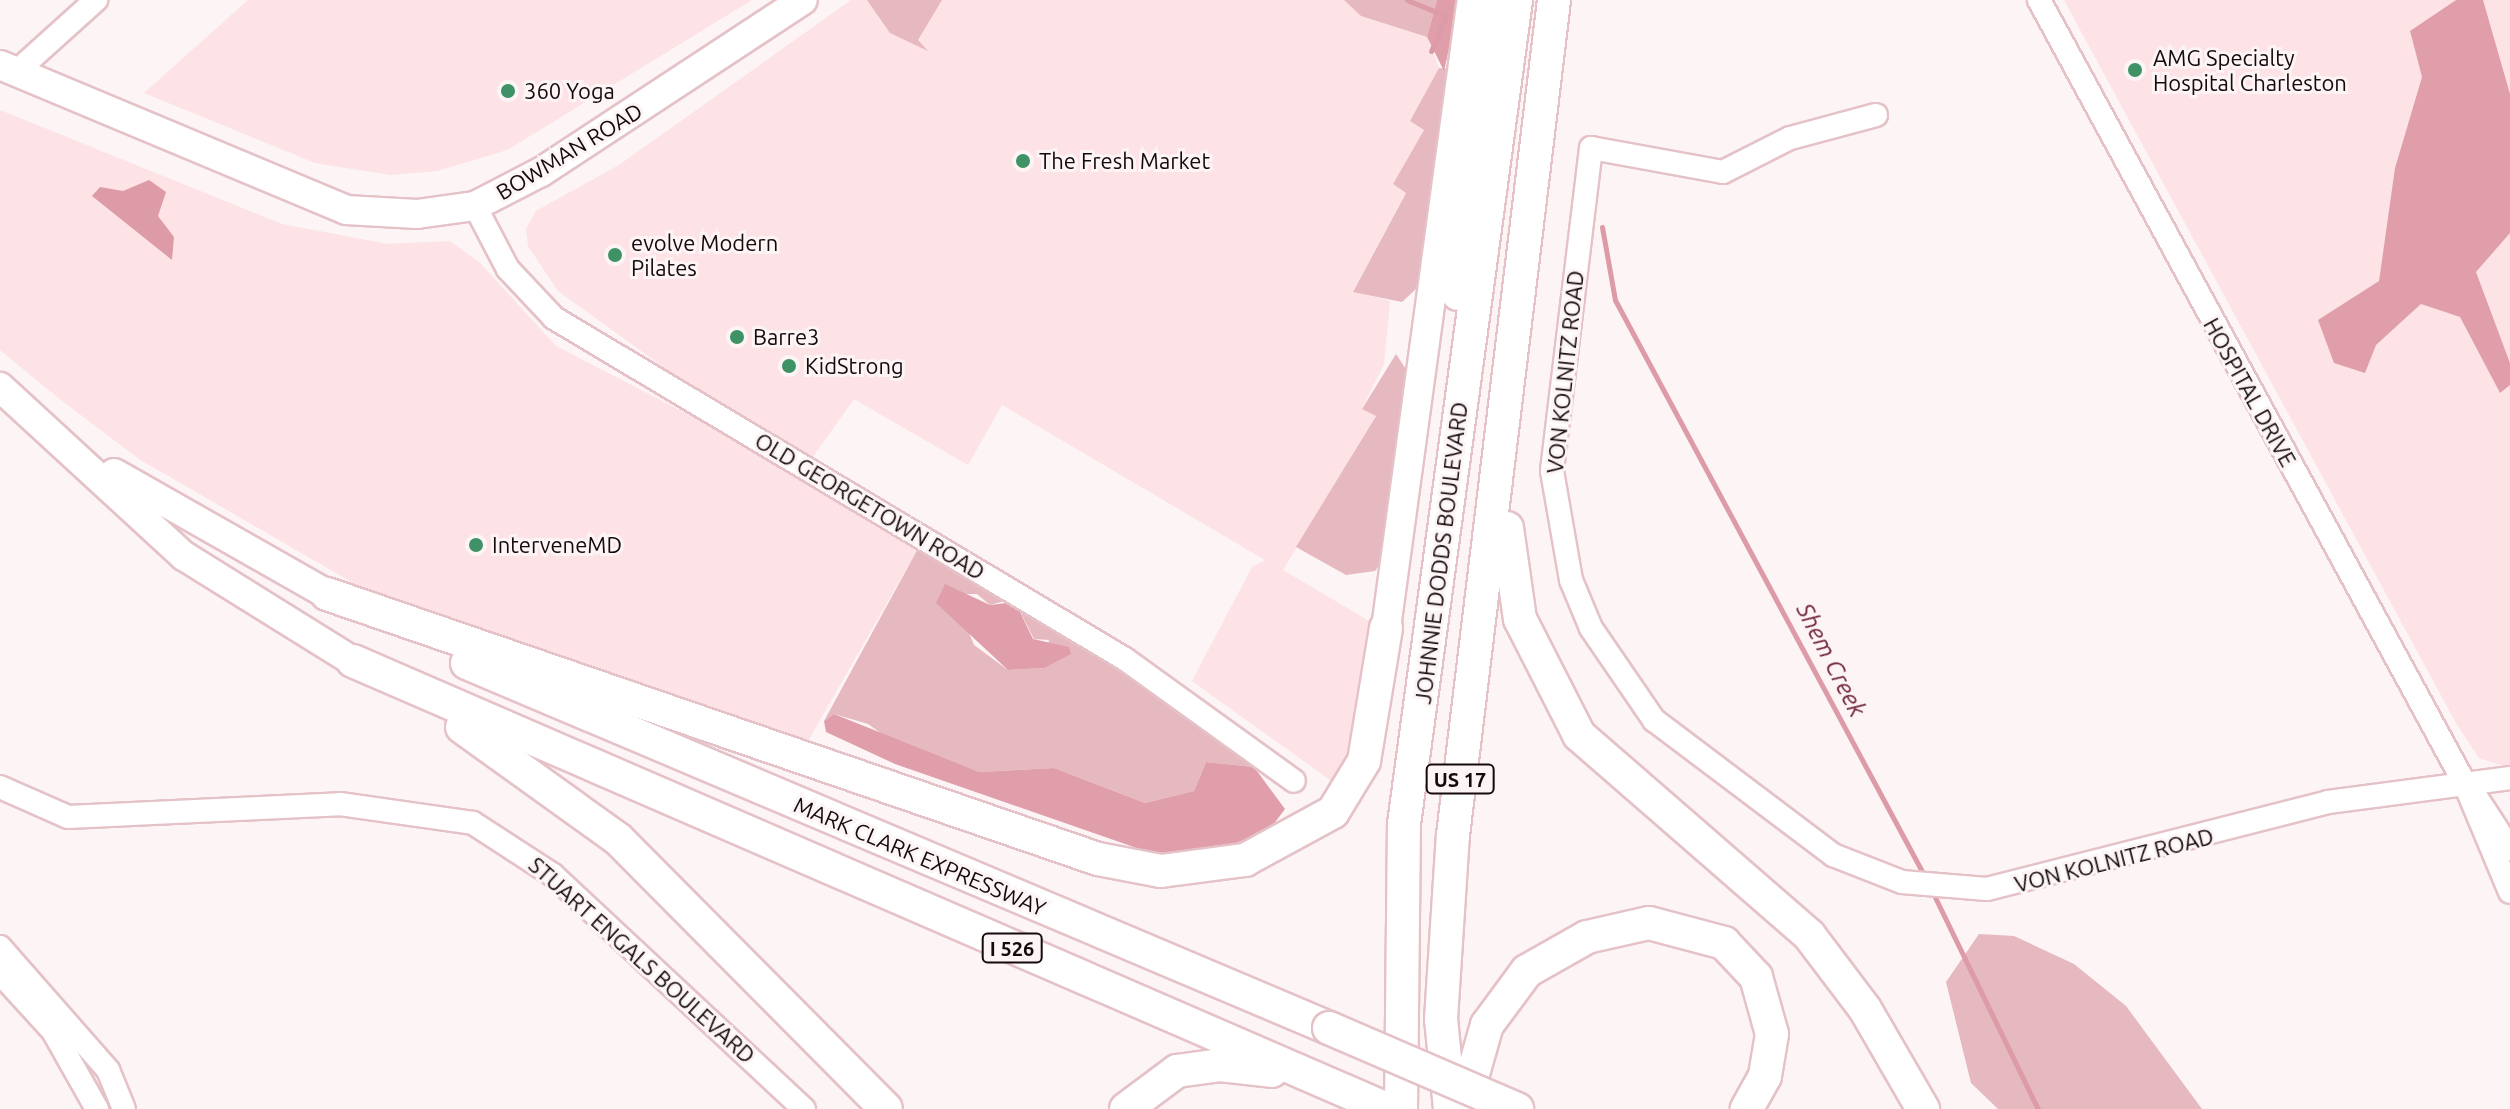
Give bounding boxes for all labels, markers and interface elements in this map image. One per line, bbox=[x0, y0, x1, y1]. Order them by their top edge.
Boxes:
place label: AMG Specialty Hospital Charleston bbox=[2153, 44, 2347, 96]
marker: AMG Specialty Hospital Charleston bbox=[2124, 59, 2146, 81]
place label: 360 Yoga bbox=[524, 78, 615, 104]
marker: 360 Yoga bbox=[499, 82, 517, 100]
street label: BOWMAN ROAD bbox=[491, 97, 647, 205]
place label: The Fresh Market bbox=[1039, 148, 1210, 174]
marker: The Fresh Market bbox=[1014, 152, 1032, 170]
place label: evolve Modern Pilates bbox=[631, 229, 778, 280]
marker: evolve Modern Pilates bbox=[606, 246, 624, 264]
street label: VON KOLNITZ ROAD bbox=[1541, 269, 1589, 475]
street label: HOSPITAL DRIVE bbox=[2198, 313, 2302, 471]
place label: Barre3 bbox=[753, 324, 819, 350]
marker: Barre3 bbox=[728, 328, 746, 346]
place label: KidStrong bbox=[805, 353, 904, 379]
marker: KidStrong bbox=[780, 357, 798, 375]
street label: JOHNNIE DODDS BOULEVARD bbox=[1409, 401, 1473, 705]
street label: OLD GEORGETOWN ROAD bbox=[750, 427, 990, 585]
place label: InterveneMD bbox=[492, 532, 622, 558]
marker: InterveneMD bbox=[467, 536, 485, 554]
water label: Shem Creek bbox=[1790, 598, 1872, 722]
road number: US 17 bbox=[1424, 763, 1496, 795]
street label: MARK CLARK EXPRESSWAY bbox=[790, 791, 1050, 921]
street label: VON KOLNITZ ROAD bbox=[2012, 823, 2216, 897]
street label: STUART ENGALS BOULEVARD bbox=[524, 851, 760, 1069]
road number: I 526 bbox=[980, 932, 1044, 964]

